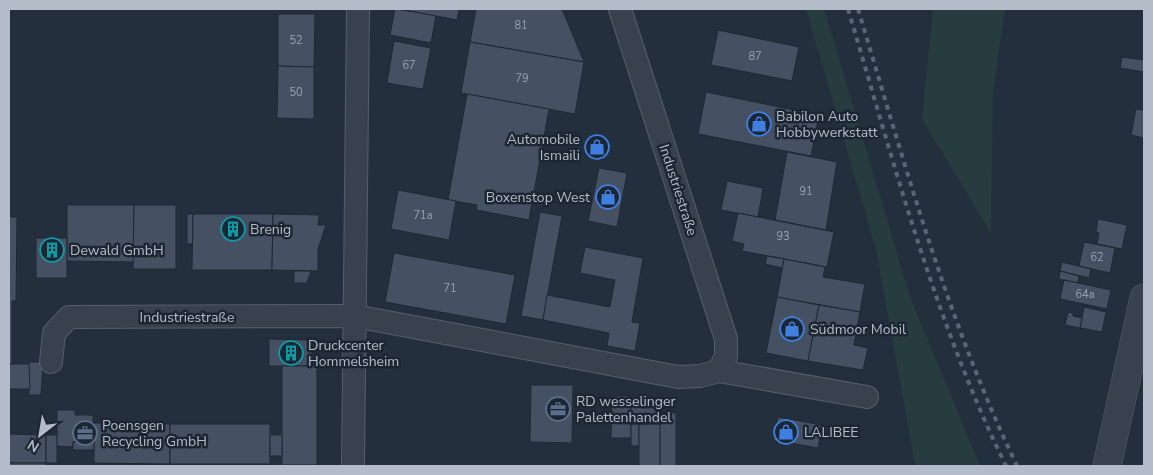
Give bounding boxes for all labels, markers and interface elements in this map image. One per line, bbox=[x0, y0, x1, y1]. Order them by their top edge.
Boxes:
house number: 81 bbox=[514, 18, 528, 33]
house number: 52 bbox=[289, 33, 303, 48]
house number: 87 bbox=[748, 49, 762, 64]
house number: 67 bbox=[402, 58, 416, 73]
house number: 79 bbox=[515, 71, 529, 86]
house number: 50 bbox=[289, 85, 303, 100]
place label: Babilon Auto Hobbywerkstatt bbox=[776, 107, 878, 142]
shop icon: Babilon Auto Hobbywerkstatt bbox=[746, 111, 772, 137]
place label: Automobile Ismaili bbox=[507, 130, 580, 165]
shop icon: Automobile Ismaili bbox=[584, 134, 610, 160]
street label: Industriestraße bbox=[654, 142, 702, 238]
shop icon: Boxenstop West bbox=[595, 184, 621, 210]
house number: 91 bbox=[799, 184, 813, 199]
place label: Boxenstop West bbox=[486, 188, 590, 207]
house number: 71a bbox=[413, 208, 433, 223]
building icon: Brenig bbox=[220, 216, 246, 242]
place label: Brenig bbox=[250, 220, 291, 239]
house number: 93 bbox=[776, 229, 790, 244]
building icon: Dewald GmbH bbox=[39, 237, 65, 263]
place label: Dewald GmbH bbox=[70, 241, 164, 260]
house number: 62 bbox=[1090, 250, 1104, 265]
house number: 71 bbox=[443, 281, 457, 296]
house number: 64a bbox=[1075, 287, 1095, 302]
street label: Industriestraße bbox=[140, 308, 234, 327]
shop icon: Südmoor Mobil bbox=[779, 316, 805, 342]
place label: Südmoor Mobil bbox=[810, 320, 907, 339]
place label: Druckcenter Hommelsheim bbox=[308, 336, 399, 371]
building icon: Druckcenter Hommelsheim bbox=[278, 340, 304, 366]
place label: RD wesselinger Palettenhandel bbox=[576, 392, 675, 427]
office icon: RD wesselinger Palettenhandel bbox=[545, 396, 571, 422]
north arrow bbox=[15, 410, 65, 460]
place label: Poensgen Recycling GmbH bbox=[102, 416, 207, 451]
shop icon: LALIBEE bbox=[773, 419, 799, 445]
office icon: Poensgen Recycling GmbH bbox=[72, 420, 98, 446]
place label: LALIBEE bbox=[804, 423, 859, 442]
text: N bbox=[24, 435, 43, 457]

